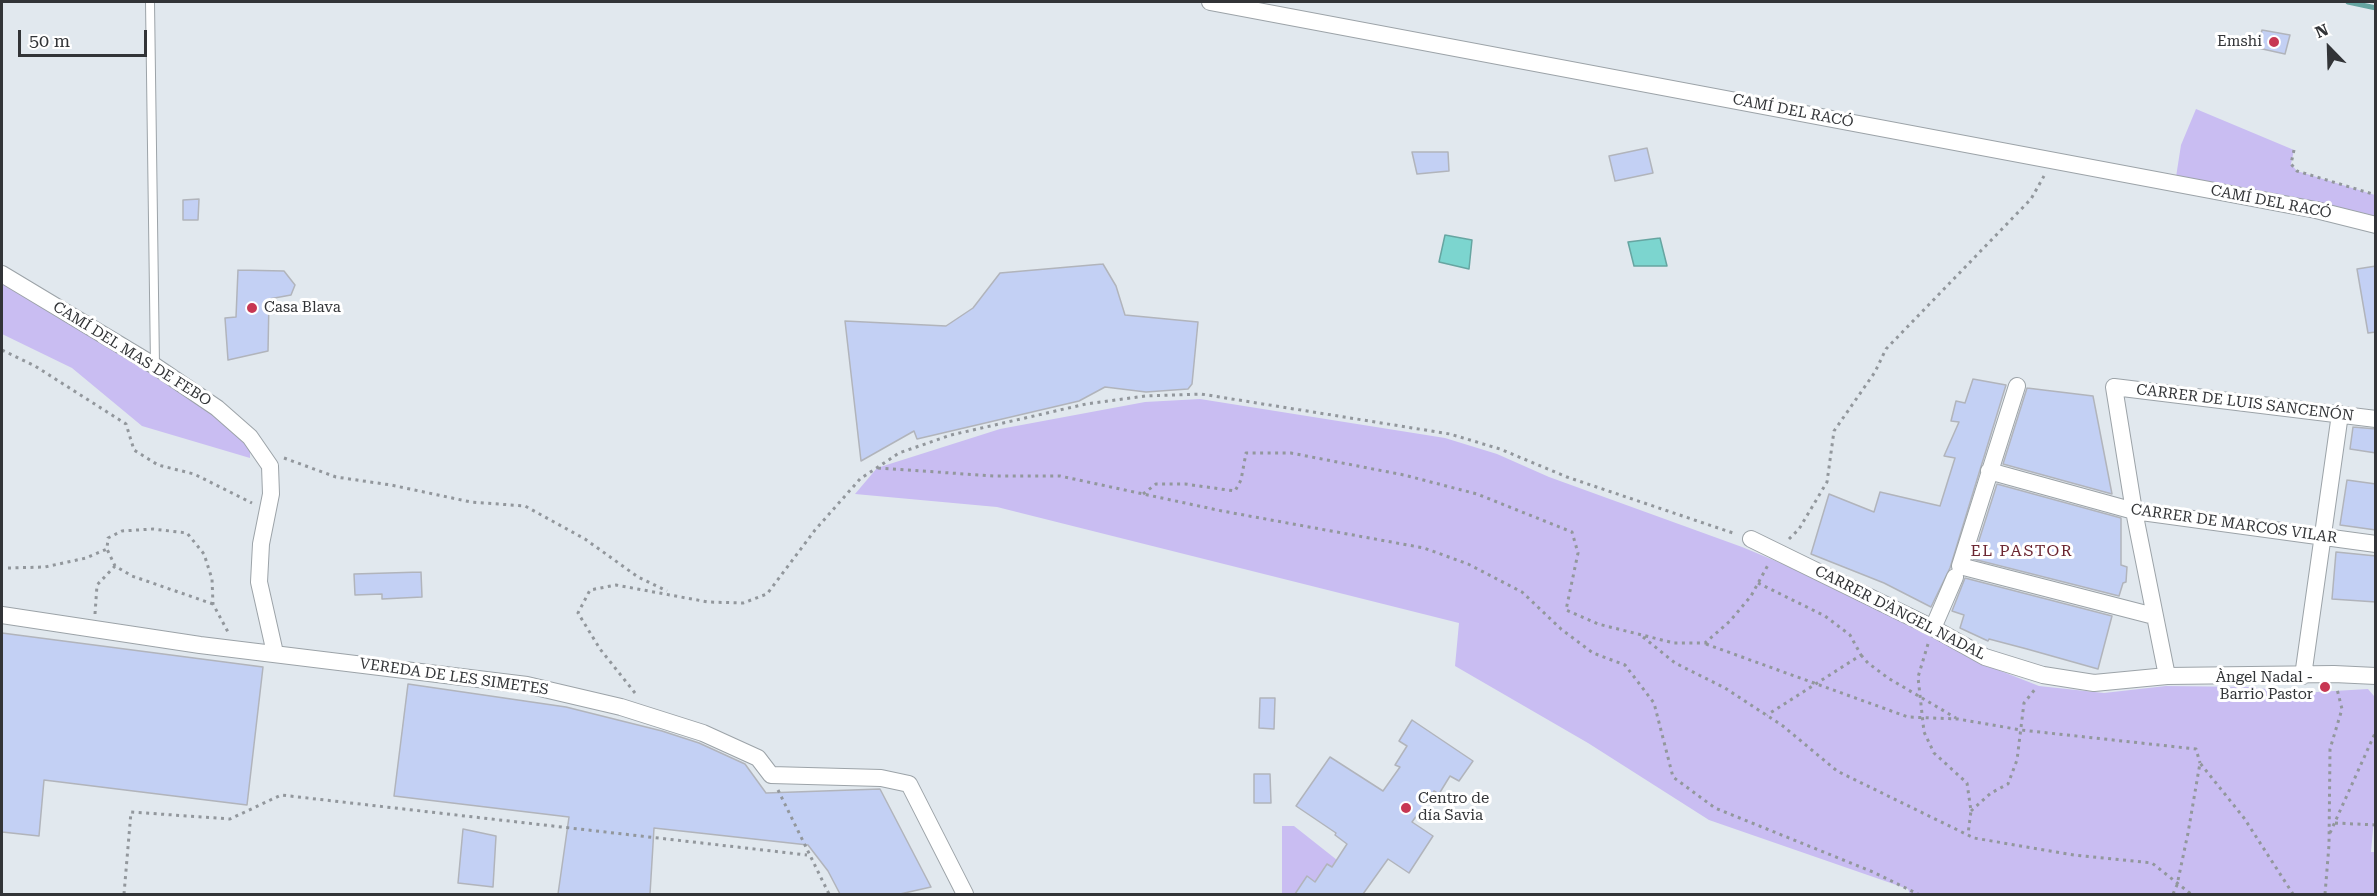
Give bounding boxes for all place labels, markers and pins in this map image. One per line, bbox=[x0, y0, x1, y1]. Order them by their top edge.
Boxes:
place label: Emshi bbox=[2217, 33, 2262, 51]
marker: Emshi bbox=[2267, 35, 2281, 49]
place label: Casa Blava bbox=[264, 299, 341, 317]
marker: Casa Blava bbox=[245, 301, 259, 315]
place label: Àngel Nadal - Barrio Pastor bbox=[2216, 669, 2313, 704]
marker: Àngel Nadal - Barrio Pastor bbox=[2318, 680, 2332, 694]
place label: Centro de día Savia bbox=[1418, 790, 1489, 825]
marker: Centro de día Savia bbox=[1399, 801, 1413, 815]

